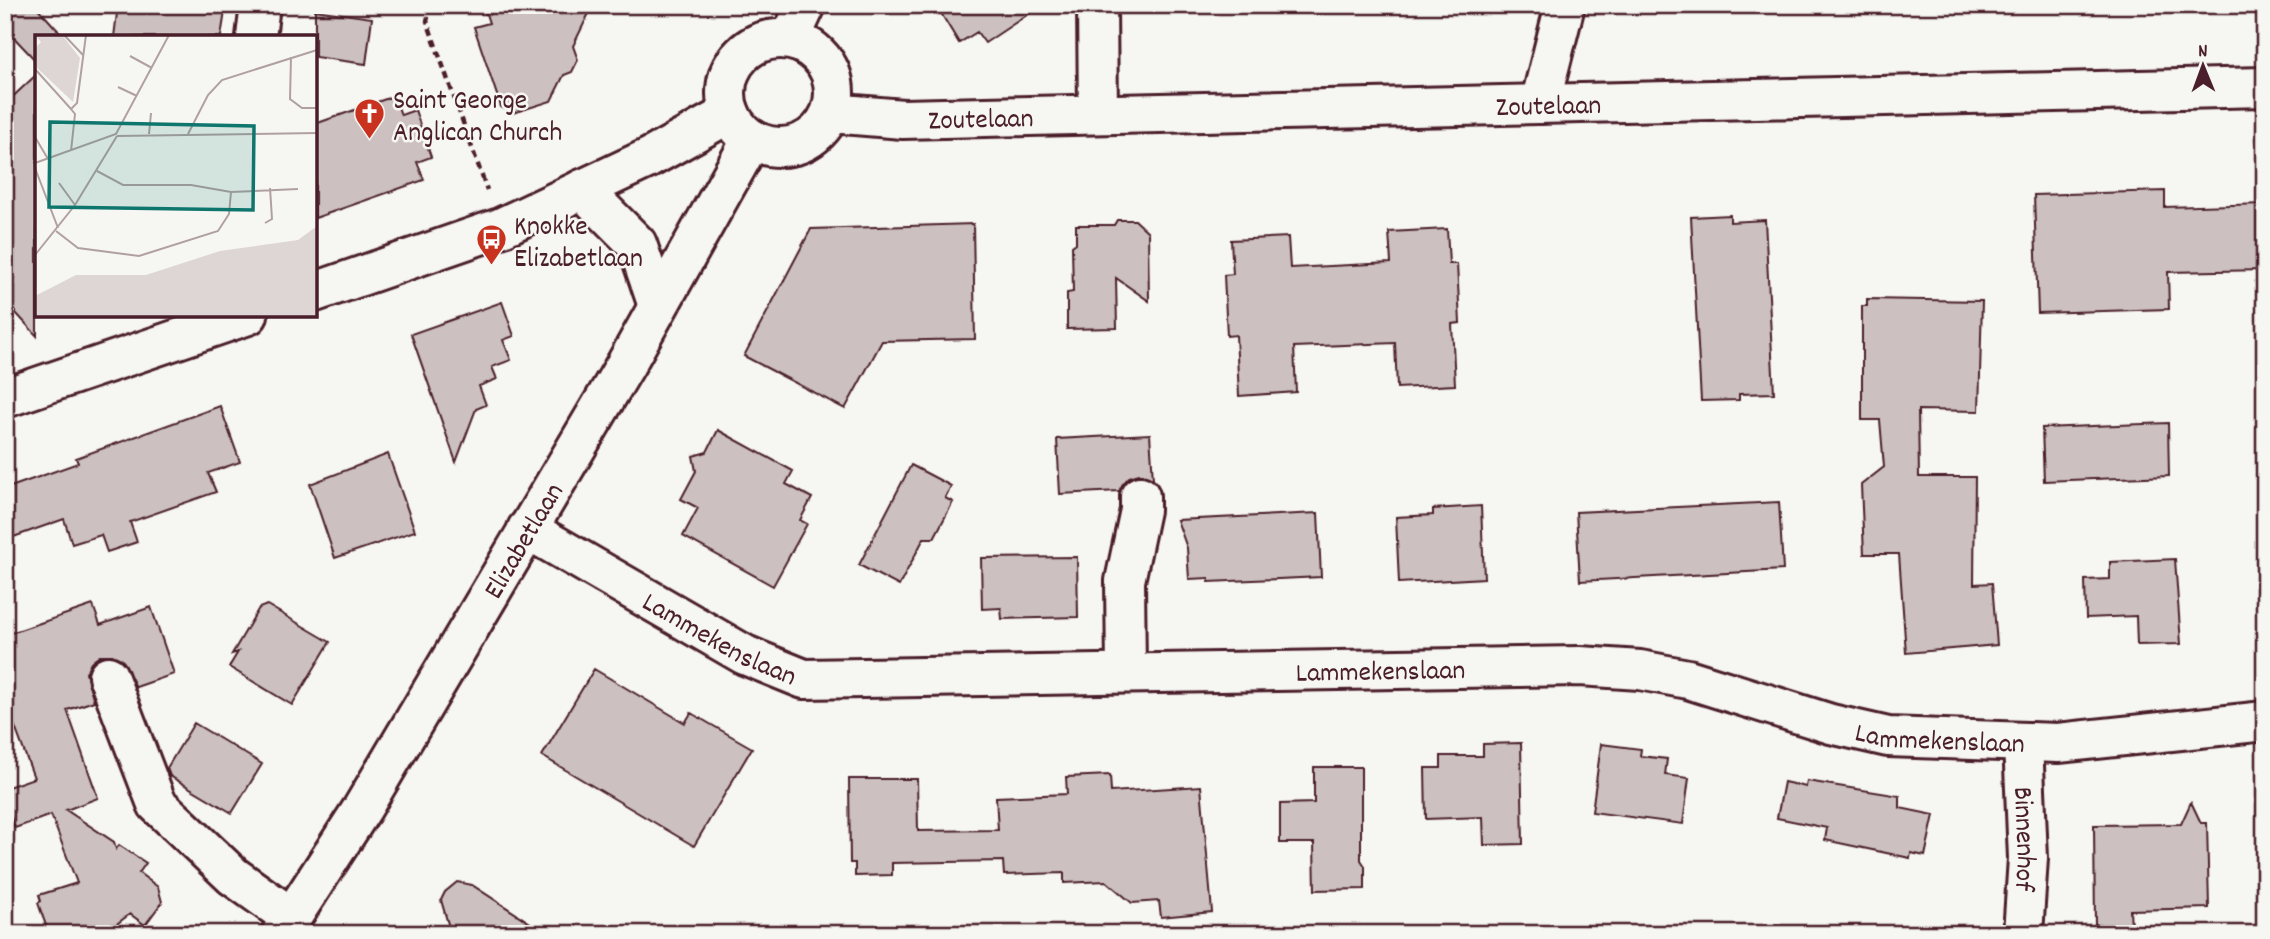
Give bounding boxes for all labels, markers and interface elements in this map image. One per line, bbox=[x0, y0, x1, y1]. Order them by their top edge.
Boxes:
north arrow bbox=[2168, 32, 2238, 102]
inset map bbox=[35, 35, 317, 317]
text: N bbox=[2198, 39, 2208, 66]
place label: Saint George Anglican Church bbox=[393, 83, 562, 155]
street label: Zoutelaan bbox=[1496, 88, 1602, 130]
church icon: Saint George Anglican Church bbox=[353, 97, 387, 141]
street label: Zoutelaan bbox=[928, 101, 1034, 143]
place label: Knokke Elizabetlaan bbox=[514, 209, 643, 281]
bus stop icon: Knokke Elizabetlaan bbox=[474, 223, 508, 267]
street label: Elizabetlaan bbox=[476, 477, 576, 608]
street label: Lammekenslaan bbox=[633, 585, 802, 699]
street label: Lammekenslaan bbox=[1295, 653, 1466, 696]
street label: Lammekenslaan bbox=[1850, 715, 2025, 767]
street label: Binnenhof bbox=[2000, 786, 2043, 893]

